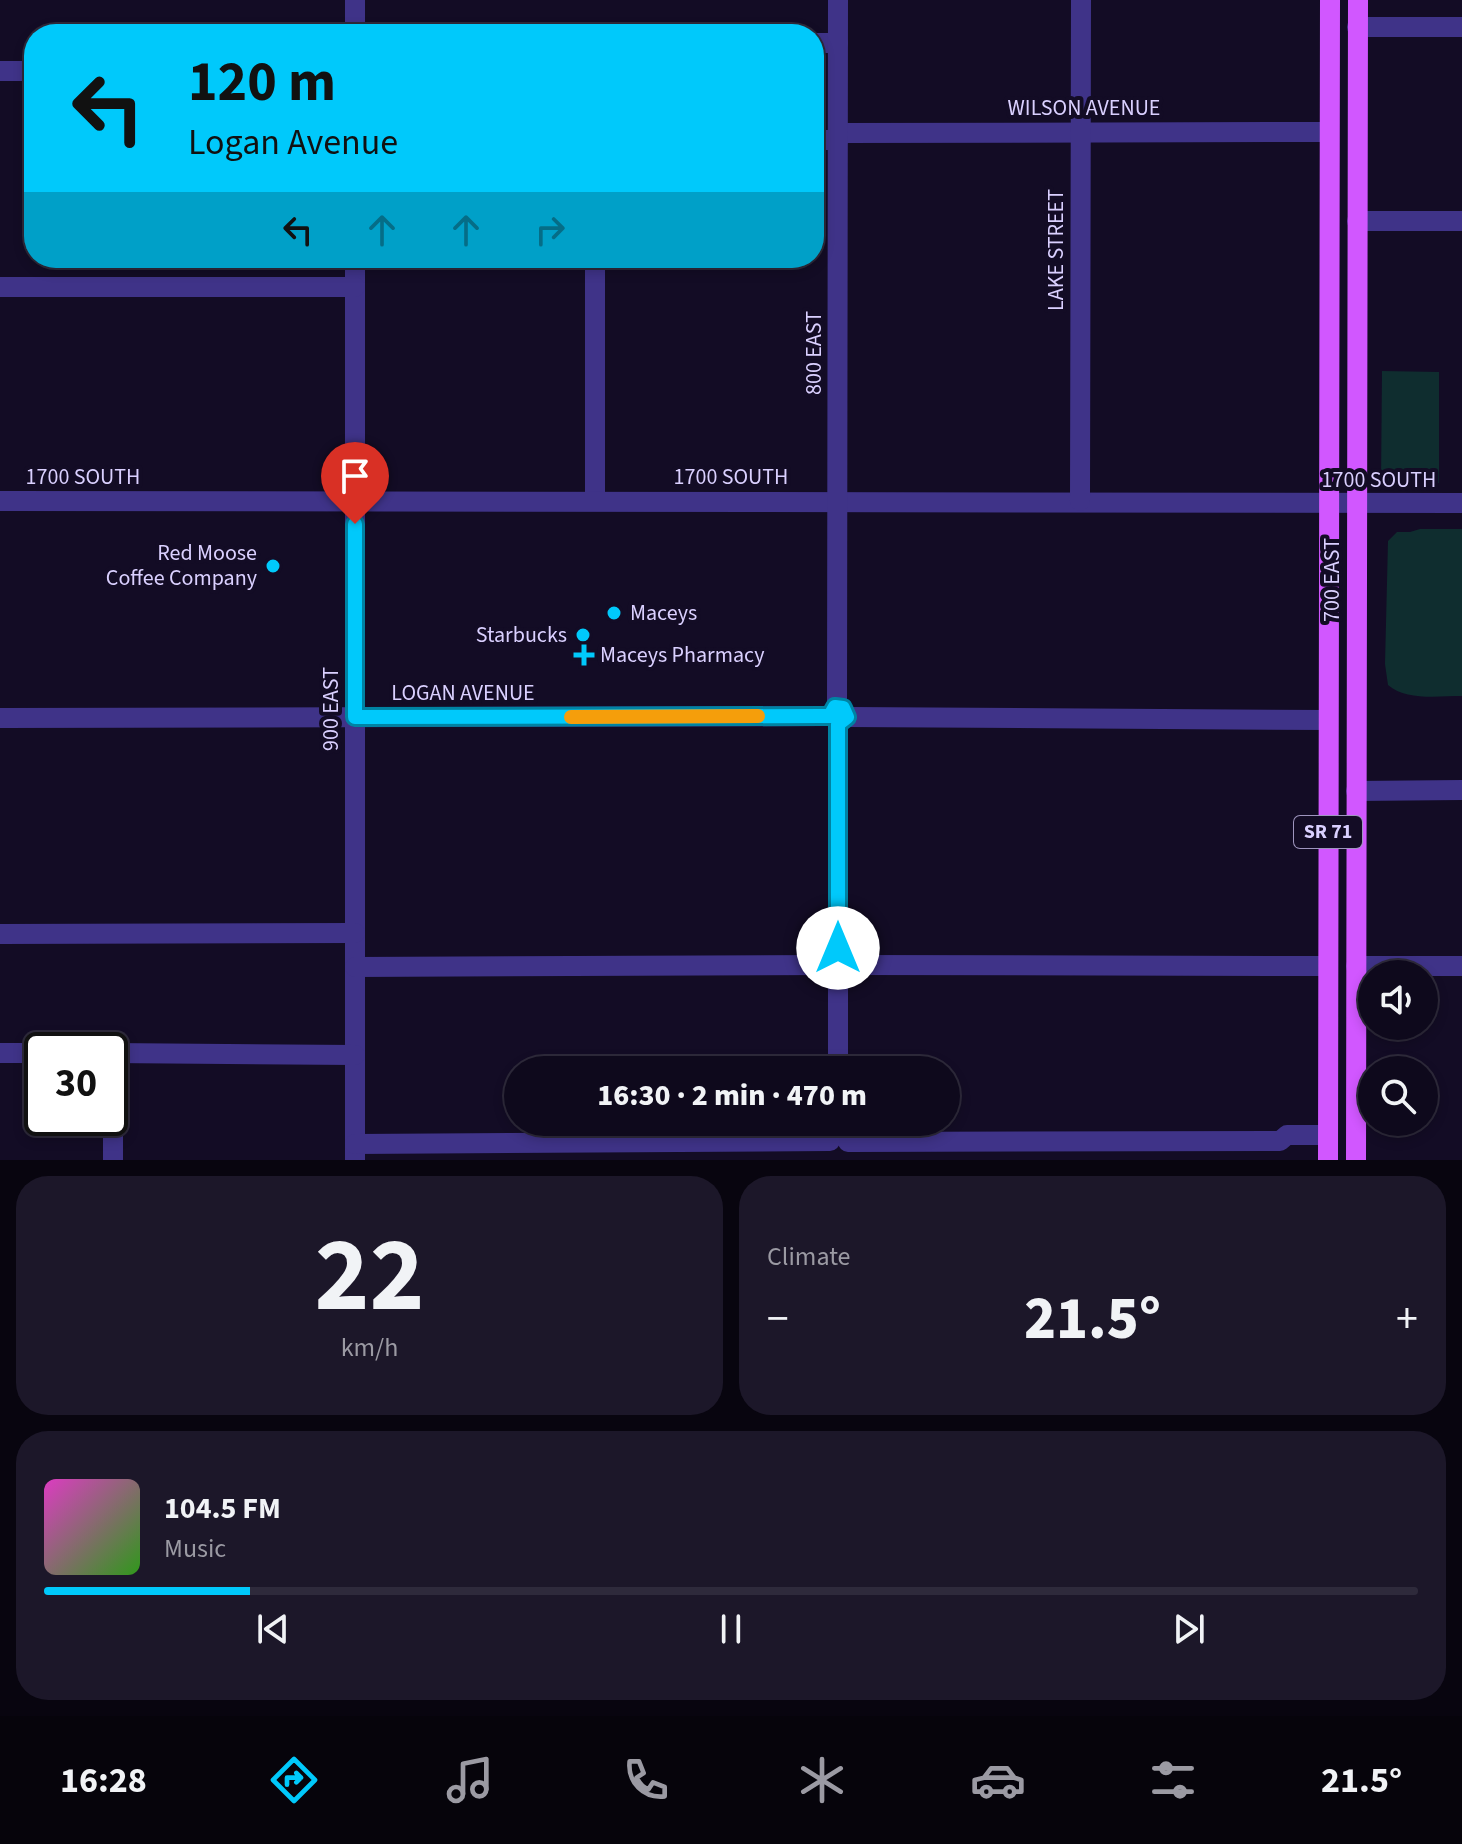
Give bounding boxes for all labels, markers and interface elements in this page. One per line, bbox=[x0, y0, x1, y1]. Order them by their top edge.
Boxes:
text: 120 m bbox=[188, 43, 336, 122]
icon: left bbox=[56, 56, 160, 160]
street label: WILSON AVENUE bbox=[1008, 92, 1160, 124]
text: Logan Avenue bbox=[188, 117, 398, 168]
street label: LAKE STREET bbox=[1040, 189, 1072, 311]
icon: left bbox=[276, 208, 320, 252]
icon: ahead bbox=[360, 208, 404, 252]
icon: ahead bbox=[444, 208, 488, 252]
icon: right bbox=[528, 208, 572, 252]
street label: 800 EAST bbox=[798, 311, 830, 395]
pin bbox=[321, 442, 389, 524]
icon: arrive bbox=[333, 454, 377, 498]
street label: 1700 SOUTH bbox=[26, 461, 140, 493]
street label: 1700 SOUTH bbox=[674, 461, 788, 493]
street label: 1700 SOUTH bbox=[1322, 464, 1436, 496]
place label: Red Moose Coffee Company bbox=[106, 537, 258, 594]
street label: 700 EAST bbox=[1316, 538, 1348, 622]
marker: Red Moose Coffee Company bbox=[264, 557, 282, 575]
place label: Maceys bbox=[630, 597, 697, 629]
marker: Maceys bbox=[605, 604, 623, 622]
place label: Starbucks bbox=[476, 619, 567, 651]
marker: Starbucks bbox=[574, 626, 592, 644]
place label: Maceys Pharmacy bbox=[600, 639, 765, 671]
marker: Maceys Pharmacy bbox=[575, 646, 593, 664]
street label: 900 EAST bbox=[315, 667, 347, 751]
street label: LOGAN AVENUE bbox=[391, 677, 535, 709]
road number: SR 71 bbox=[1294, 816, 1362, 848]
position arrow bbox=[796, 906, 880, 990]
map controls bbox=[1358, 960, 1438, 1136]
button: sound bbox=[1358, 960, 1438, 1040]
speed limit sign: 30 bbox=[24, 1032, 128, 1136]
button: search bbox=[1358, 1056, 1438, 1136]
text: 16:30 · 2 min · 470 m bbox=[597, 1074, 867, 1117]
text: 22 bbox=[315, 1203, 424, 1351]
text: Climate bbox=[767, 1238, 851, 1275]
text: 21.5° bbox=[1024, 1277, 1161, 1362]
text: − bbox=[767, 1288, 789, 1351]
text: + bbox=[1396, 1288, 1418, 1351]
text: km/h bbox=[341, 1329, 398, 1366]
text: 104.5 FM bbox=[164, 1487, 281, 1530]
text: Music bbox=[164, 1530, 226, 1567]
icon: previous bbox=[251, 1607, 295, 1651]
icon: pause bbox=[709, 1607, 753, 1651]
icon: next bbox=[1167, 1607, 1211, 1651]
icon: directions bbox=[266, 1752, 322, 1808]
icon: music bbox=[442, 1752, 498, 1808]
icon: phone bbox=[618, 1752, 674, 1808]
icon: climate bbox=[794, 1752, 850, 1808]
icon: car bbox=[970, 1752, 1026, 1808]
icon: filters bbox=[1145, 1752, 1201, 1808]
text: 16:28 bbox=[60, 1755, 147, 1806]
text: 21.5° bbox=[1321, 1755, 1402, 1806]

